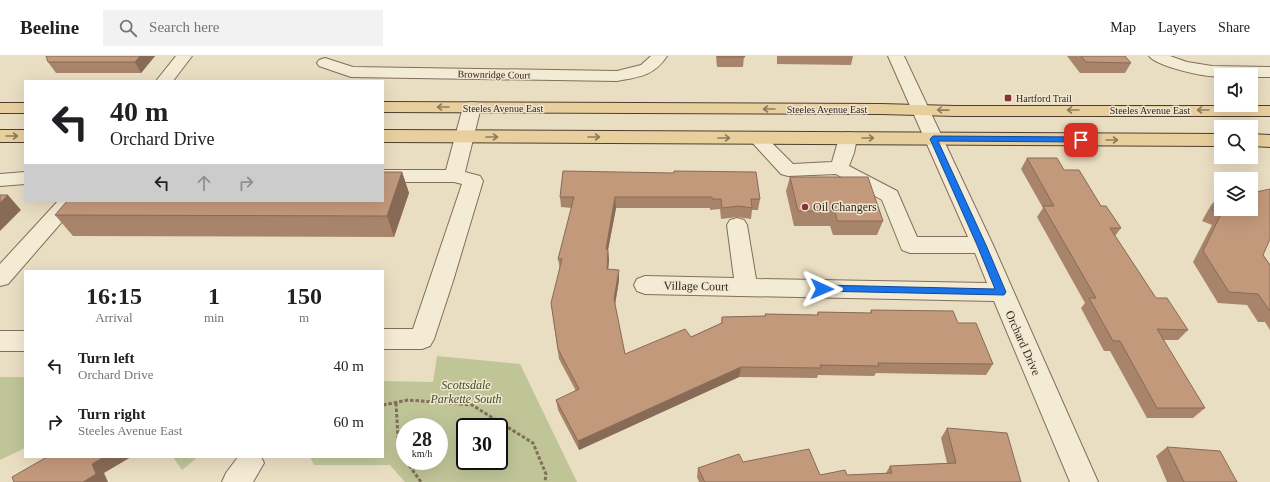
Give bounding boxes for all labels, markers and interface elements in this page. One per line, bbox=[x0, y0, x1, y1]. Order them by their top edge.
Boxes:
search box bbox=[103, 10, 383, 46]
text: Beeline bbox=[20, 17, 79, 38]
icon: search bbox=[117, 17, 139, 39]
text: Search here bbox=[149, 19, 219, 35]
text: Map bbox=[1110, 20, 1136, 35]
text: Layers bbox=[1158, 20, 1196, 35]
text: Share bbox=[1218, 20, 1250, 35]
street label: Brownridge Court bbox=[457, 68, 531, 81]
map controls bbox=[1214, 68, 1258, 216]
button: sound bbox=[1214, 68, 1258, 112]
marker: Hartford Trail bbox=[1003, 93, 1013, 103]
place label: Hartford Trail bbox=[1016, 93, 1072, 104]
icon: left bbox=[44, 96, 96, 148]
text: 40 m bbox=[110, 96, 168, 127]
one-way arrow bbox=[437, 103, 450, 111]
street label: Steeles Avenue East bbox=[463, 103, 543, 114]
street label: Steeles Avenue East bbox=[787, 104, 867, 115]
one-way arrow bbox=[763, 105, 776, 113]
street label: Steeles Avenue East bbox=[1110, 105, 1190, 116]
one-way arrow bbox=[1067, 106, 1080, 114]
one-way arrow bbox=[1197, 106, 1210, 114]
one-way arrow bbox=[937, 107, 950, 114]
button: search bbox=[1214, 120, 1258, 164]
pin bbox=[1064, 123, 1098, 157]
text: Orchard Drive bbox=[110, 129, 214, 149]
icon: arrive bbox=[1070, 129, 1092, 151]
one-way arrow bbox=[6, 132, 19, 140]
one-way arrow bbox=[485, 133, 498, 141]
one-way arrow bbox=[587, 133, 600, 141]
one-way arrow bbox=[717, 134, 730, 142]
one-way arrow bbox=[861, 134, 874, 142]
one-way arrow bbox=[1105, 136, 1118, 144]
icon: left bbox=[151, 172, 173, 194]
icon: ahead bbox=[193, 172, 215, 194]
icon: right bbox=[235, 172, 257, 194]
button: layers bbox=[1214, 172, 1258, 216]
place label: Oil Changers bbox=[813, 200, 877, 214]
marker: Oil Changers bbox=[800, 202, 810, 212]
position arrow bbox=[801, 268, 843, 310]
street label: Village Court bbox=[663, 278, 729, 294]
text: 16:15 bbox=[86, 283, 142, 309]
text: 1 bbox=[208, 283, 220, 309]
text: 150 bbox=[286, 283, 322, 309]
street label: Orchard Drive bbox=[1002, 308, 1044, 378]
text: Arrival bbox=[95, 310, 133, 325]
text: min bbox=[204, 310, 224, 325]
text: m bbox=[299, 310, 309, 325]
text: Turn left bbox=[78, 350, 135, 366]
icon: left bbox=[44, 355, 66, 377]
text: 40 m bbox=[334, 358, 364, 374]
text: Orchard Drive bbox=[78, 367, 153, 382]
park label: Scottsdale Parkette South bbox=[430, 378, 501, 406]
text: Turn right bbox=[78, 406, 145, 422]
icon: right bbox=[44, 411, 66, 433]
text: 60 m bbox=[334, 414, 364, 430]
speed limit sign: 30 bbox=[456, 418, 508, 470]
text: Steeles Avenue East bbox=[78, 423, 182, 438]
text: 28 bbox=[412, 428, 432, 450]
text: km/h bbox=[412, 448, 432, 459]

